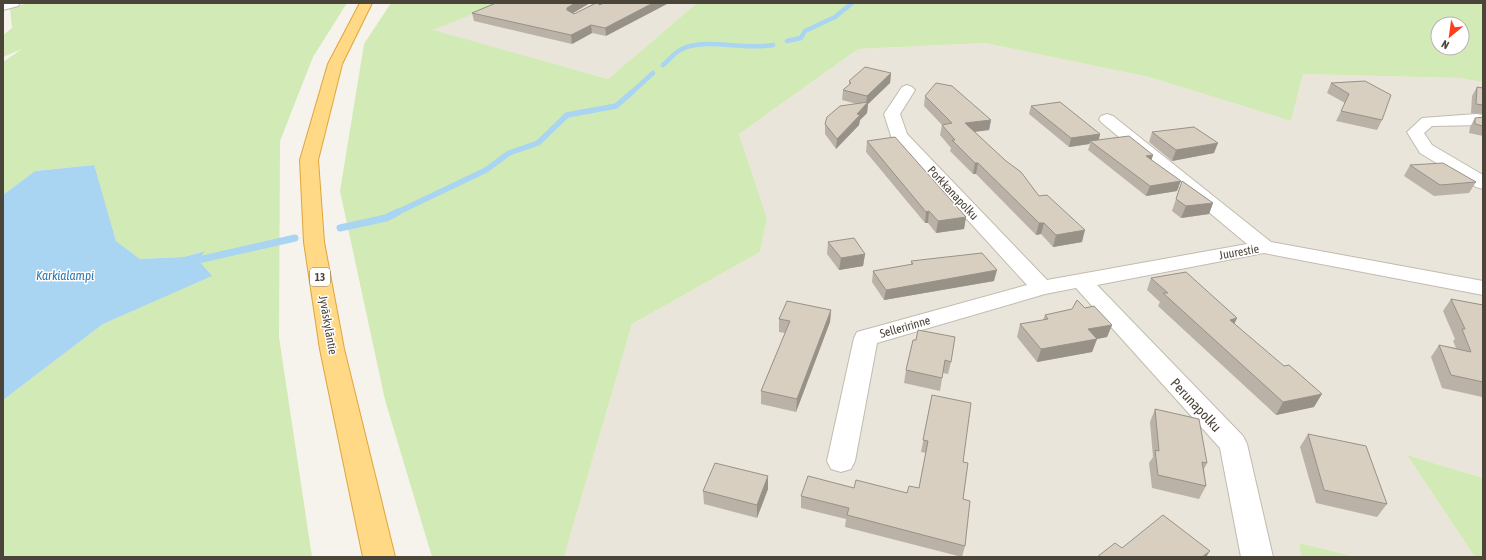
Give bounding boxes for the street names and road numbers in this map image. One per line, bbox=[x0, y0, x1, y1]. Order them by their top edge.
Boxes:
street label: Porkkanapolku bbox=[925, 163, 981, 223]
street label: Juurestie bbox=[1218, 242, 1260, 262]
road number: 13 bbox=[310, 268, 330, 286]
street label: Jyväskyläntie bbox=[316, 294, 340, 356]
street label: Selleririnne bbox=[878, 313, 932, 341]
street label: Perunapolku bbox=[1167, 375, 1225, 435]

